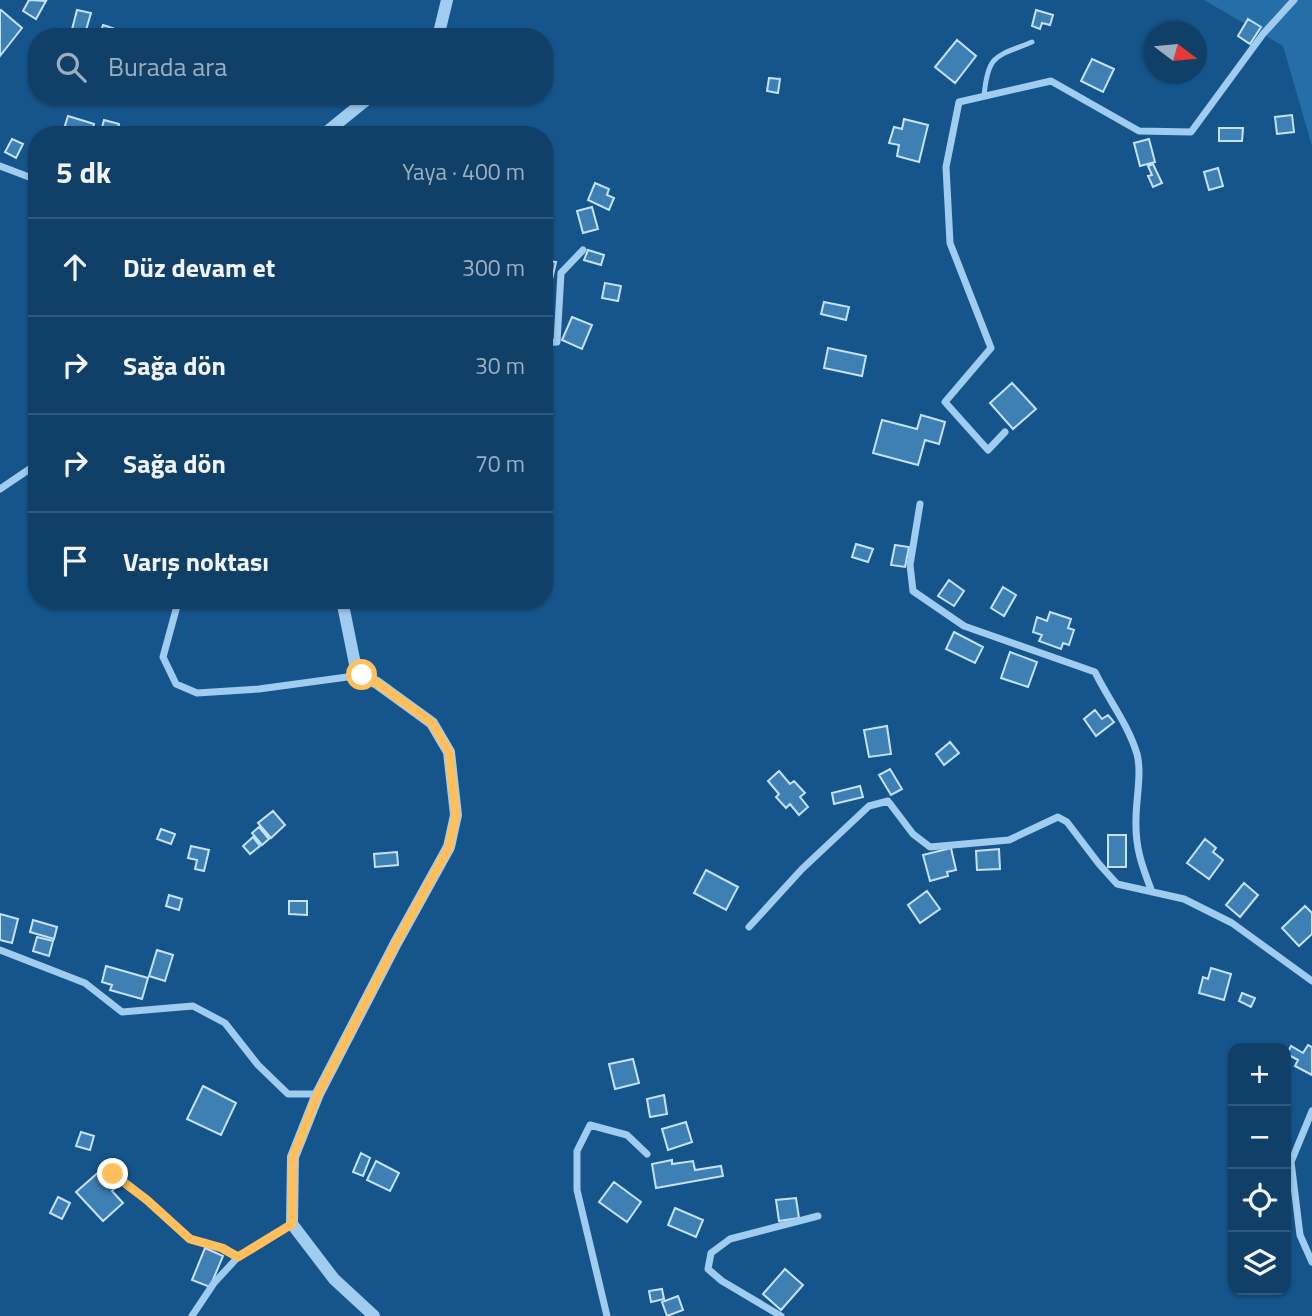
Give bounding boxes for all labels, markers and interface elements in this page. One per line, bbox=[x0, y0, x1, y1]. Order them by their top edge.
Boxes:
north arrow bbox=[1144, 21, 1207, 84]
search box bbox=[28, 28, 553, 105]
text: Burada ara bbox=[108, 47, 227, 86]
icon: search bbox=[52, 48, 90, 86]
text: 5 dk bbox=[56, 149, 111, 195]
text: Yaya · 400 m bbox=[402, 154, 525, 189]
icon: ahead bbox=[56, 248, 94, 286]
text: Düz devam et bbox=[123, 248, 275, 287]
text: 300 m bbox=[462, 250, 525, 285]
icon: right bbox=[56, 346, 94, 384]
text: Sağa dön bbox=[123, 346, 226, 385]
text: 30 m bbox=[475, 348, 525, 383]
icon: right bbox=[56, 444, 94, 482]
text: Sağa dön bbox=[123, 444, 226, 483]
text: 70 m bbox=[475, 446, 525, 481]
icon: arrive bbox=[56, 542, 94, 580]
text: Varış noktası bbox=[123, 542, 269, 581]
route start bbox=[346, 659, 377, 690]
map controls bbox=[1228, 1043, 1291, 1295]
button: + bbox=[1228, 1043, 1291, 1106]
button: − bbox=[1228, 1106, 1291, 1169]
route end bbox=[97, 1158, 128, 1189]
button: locate bbox=[1228, 1169, 1291, 1232]
button: layers bbox=[1228, 1232, 1291, 1295]

